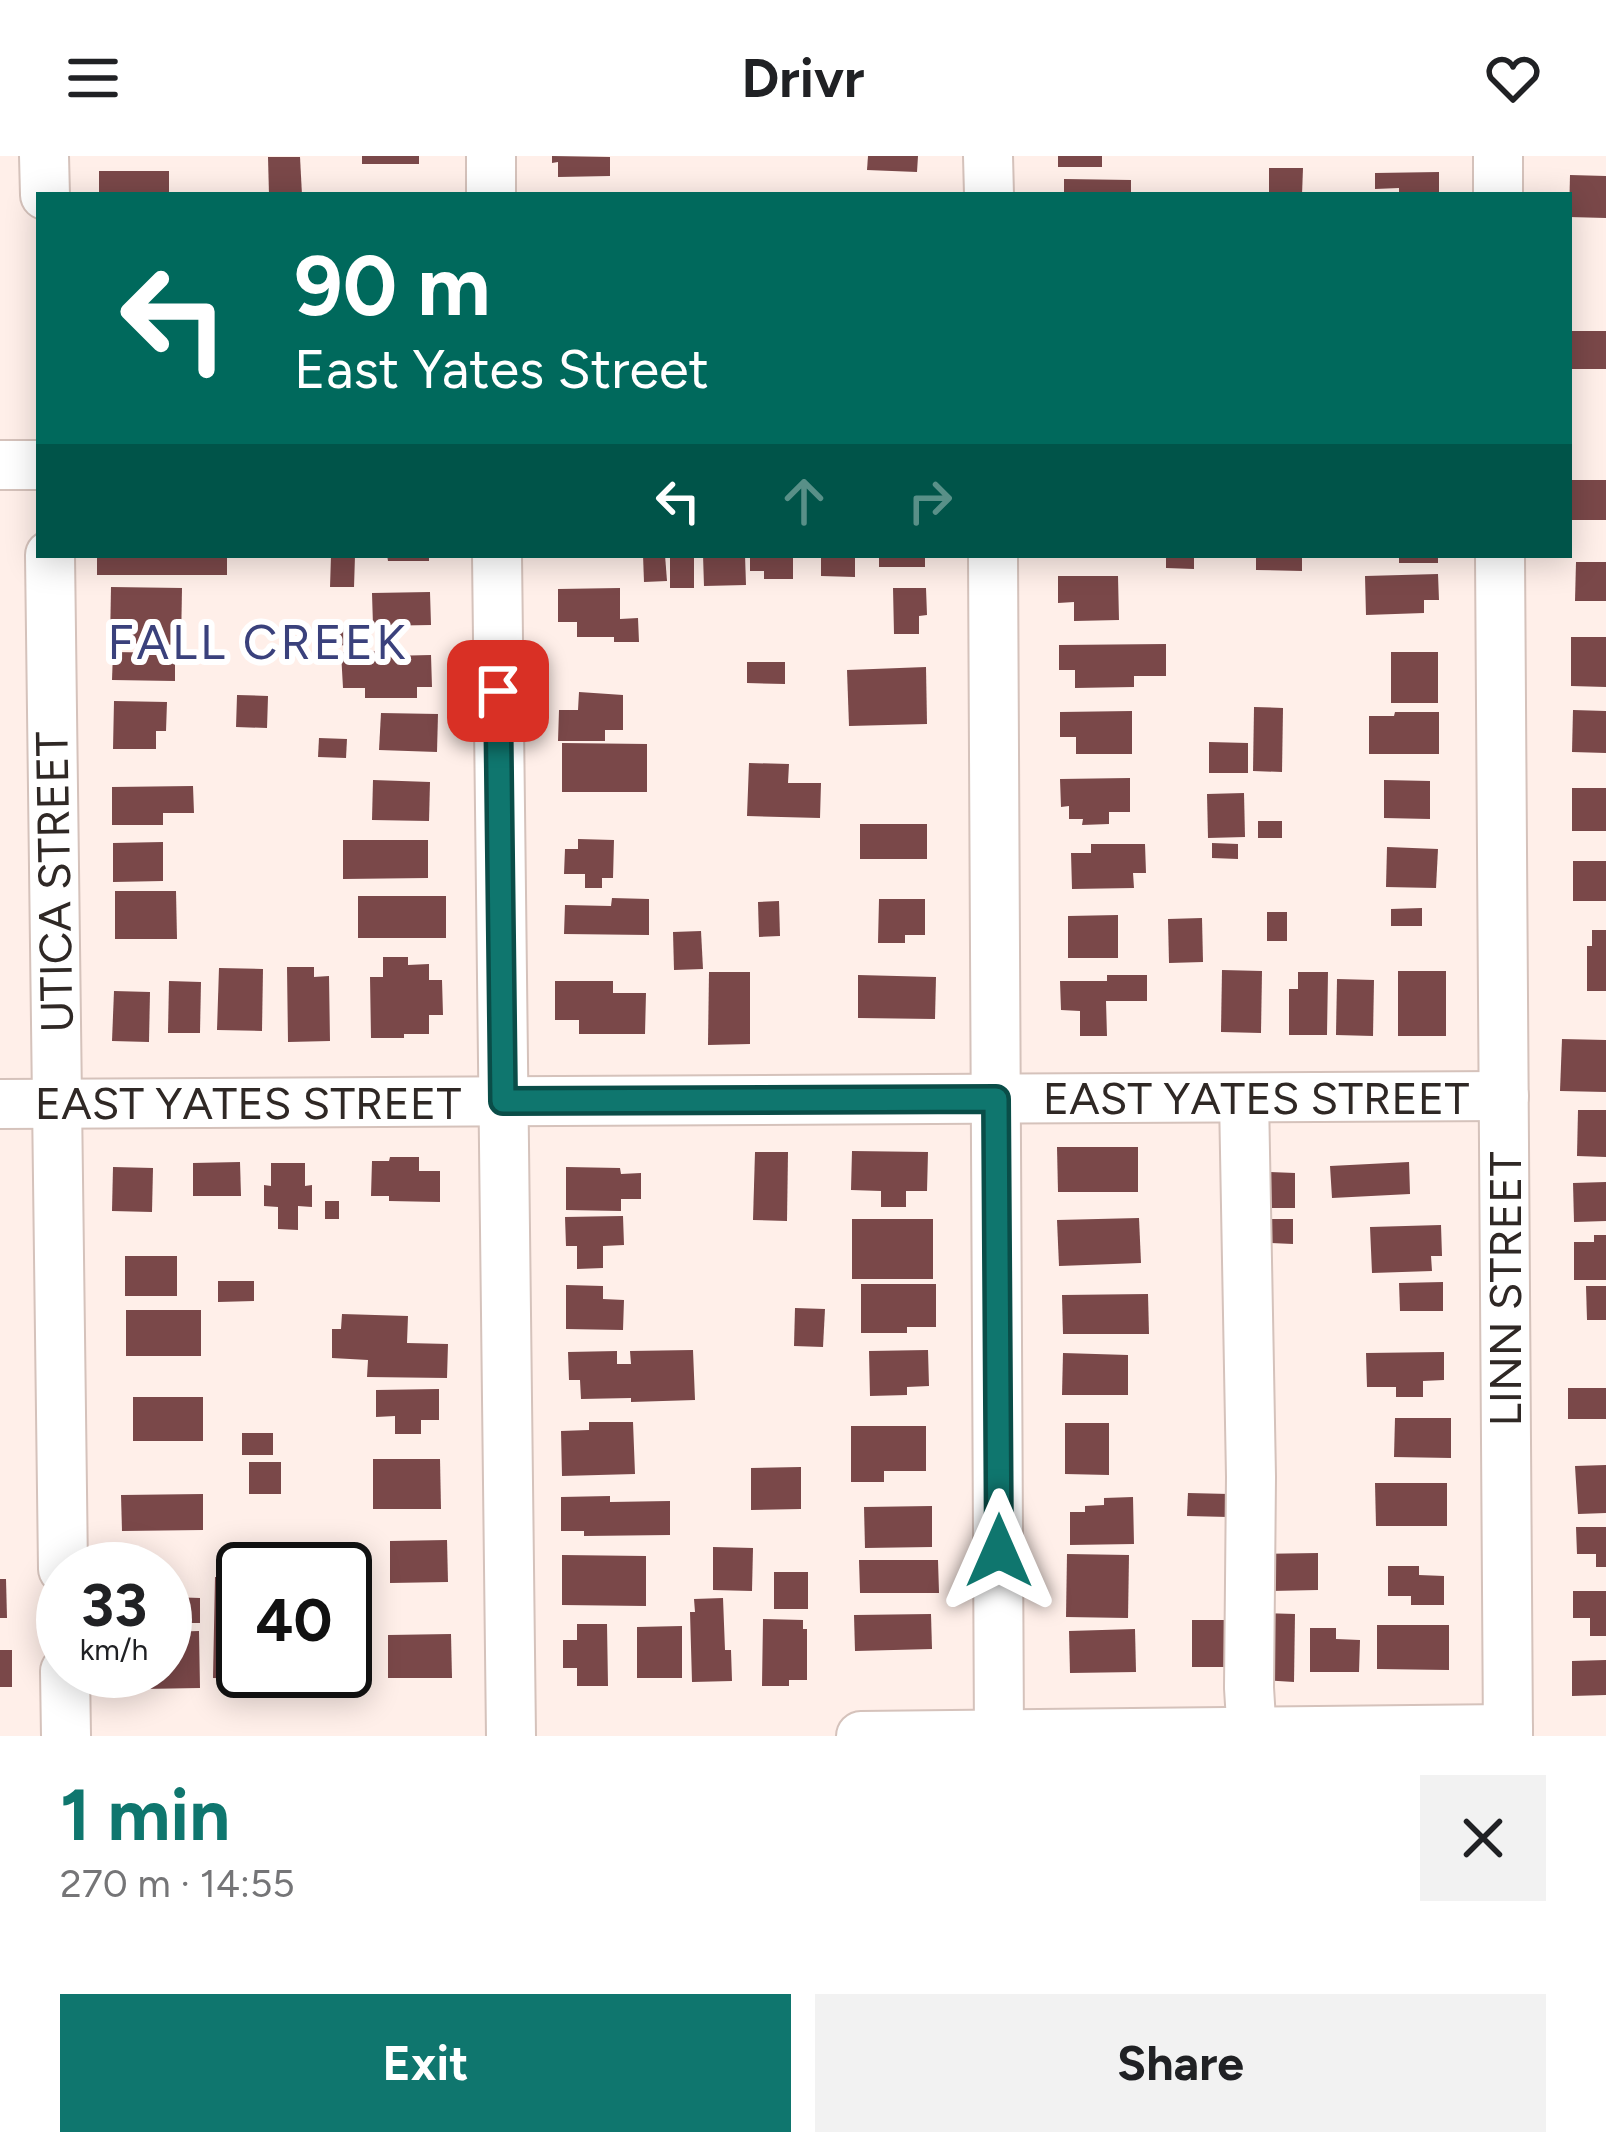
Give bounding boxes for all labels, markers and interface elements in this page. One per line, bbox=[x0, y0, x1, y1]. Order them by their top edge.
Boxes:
icon: menu bbox=[60, 45, 126, 111]
icon: heart bbox=[1480, 45, 1546, 111]
text: Drivr bbox=[742, 46, 864, 111]
text: 90 m bbox=[294, 235, 490, 336]
icon: left bbox=[96, 240, 252, 396]
text: East Yates Street bbox=[294, 337, 709, 402]
icon: left bbox=[645, 468, 711, 534]
icon: ahead bbox=[771, 468, 837, 534]
icon: right bbox=[897, 468, 963, 534]
district label: FALL CREEK bbox=[107, 613, 409, 671]
pin bbox=[447, 640, 549, 742]
icon: arrive bbox=[465, 658, 531, 724]
street label: UTICA STREET bbox=[24, 731, 84, 1033]
street label: EAST YATES STREET bbox=[1043, 1071, 1470, 1125]
street label: EAST YATES STREET bbox=[35, 1076, 462, 1130]
street label: LINN STREET bbox=[1478, 1151, 1532, 1427]
position arrow bbox=[936, 1488, 1062, 1614]
speed limit sign: 40 bbox=[216, 1542, 372, 1698]
text: 33 bbox=[81, 1569, 147, 1641]
text: km/h bbox=[80, 1631, 148, 1668]
text: 1 min bbox=[60, 1772, 230, 1858]
button: close bbox=[1420, 1775, 1546, 1901]
text: 270 m · 14:55 bbox=[60, 1860, 295, 1907]
button: Exit bbox=[60, 1994, 791, 2132]
button: Share bbox=[815, 1994, 1546, 2132]

